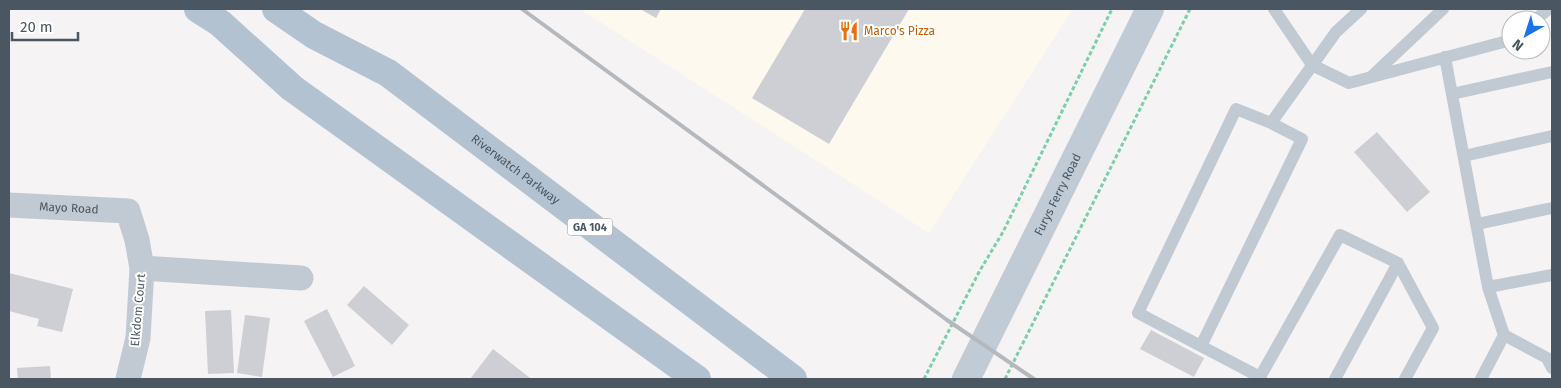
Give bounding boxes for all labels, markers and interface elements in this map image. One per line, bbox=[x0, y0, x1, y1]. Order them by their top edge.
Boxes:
scale bar bbox=[12, 10, 79, 42]
north arrow bbox=[1501, 10, 1551, 60]
text: 20 m bbox=[20, 18, 53, 36]
restaurant icon: Marco's Pizza bbox=[838, 20, 860, 42]
place label: Marco's Pizza bbox=[864, 24, 935, 38]
text: N bbox=[1509, 35, 1527, 54]
street label: Riverwatch Parkway bbox=[468, 131, 563, 207]
street label: Furys Ferry Road bbox=[1031, 151, 1084, 238]
street label: Mayo Road bbox=[39, 200, 99, 217]
road number: GA 104 bbox=[568, 218, 612, 236]
street label: Elkdom Court bbox=[128, 272, 148, 347]

